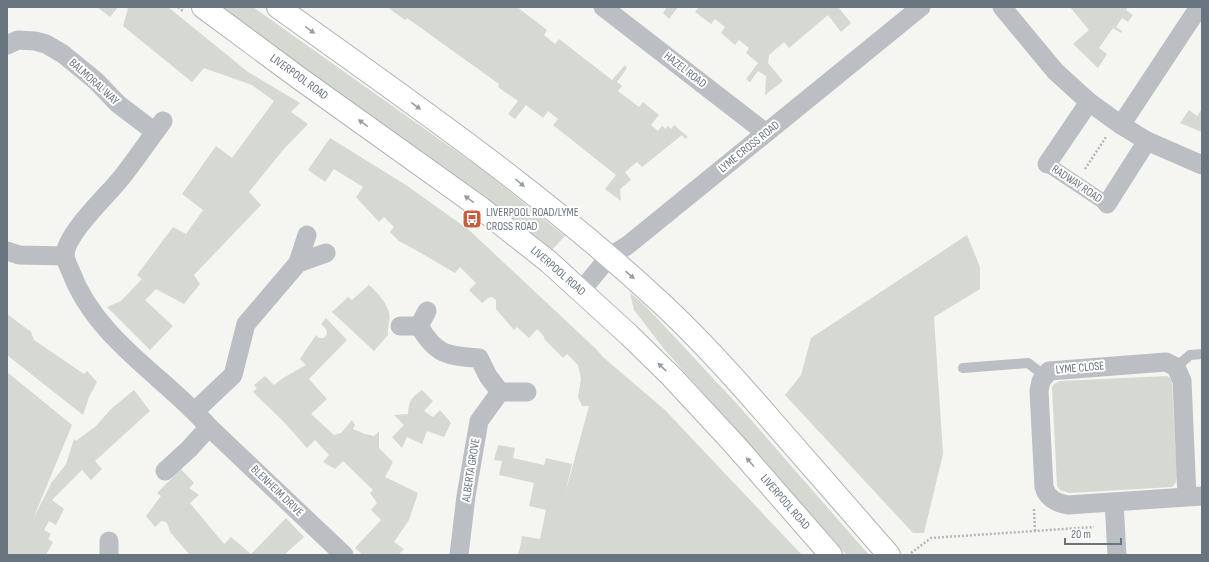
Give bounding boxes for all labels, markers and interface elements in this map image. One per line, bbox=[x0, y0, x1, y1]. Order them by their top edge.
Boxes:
one-way arrow bbox=[305, 26, 315, 34]
street label: HAZEL ROAD bbox=[661, 49, 709, 91]
street label: LIVERPOOL ROAD bbox=[267, 51, 331, 103]
street label: BALMORAL WAY bbox=[66, 56, 122, 108]
one-way arrow bbox=[410, 101, 421, 110]
street label: LYME CROSS ROAD bbox=[715, 118, 783, 176]
one-way arrow bbox=[358, 119, 369, 127]
street label: RADWAY ROAD bbox=[1049, 162, 1105, 206]
one-way arrow bbox=[514, 179, 525, 188]
one-way arrow bbox=[464, 195, 474, 203]
place label: LIVERPOOL ROAD/LYME CROSS ROAD bbox=[486, 205, 579, 234]
bus stop icon: LIVERPOOL ROAD/LYME CROSS ROAD bbox=[461, 208, 483, 230]
street label: LIVERPOOL ROAD bbox=[527, 243, 589, 299]
one-way arrow bbox=[625, 271, 635, 280]
street label: LYME CLOSE bbox=[1055, 358, 1105, 378]
one-way arrow bbox=[657, 362, 667, 372]
street label: ALBERTA GROVE bbox=[458, 437, 483, 504]
one-way arrow bbox=[746, 457, 755, 468]
street label: BLENHEIM DRIVE bbox=[247, 462, 307, 520]
street label: LIVERPOOL ROAD bbox=[757, 471, 813, 533]
scale bar bbox=[1065, 520, 1121, 546]
text: 20 m bbox=[1071, 527, 1091, 542]

